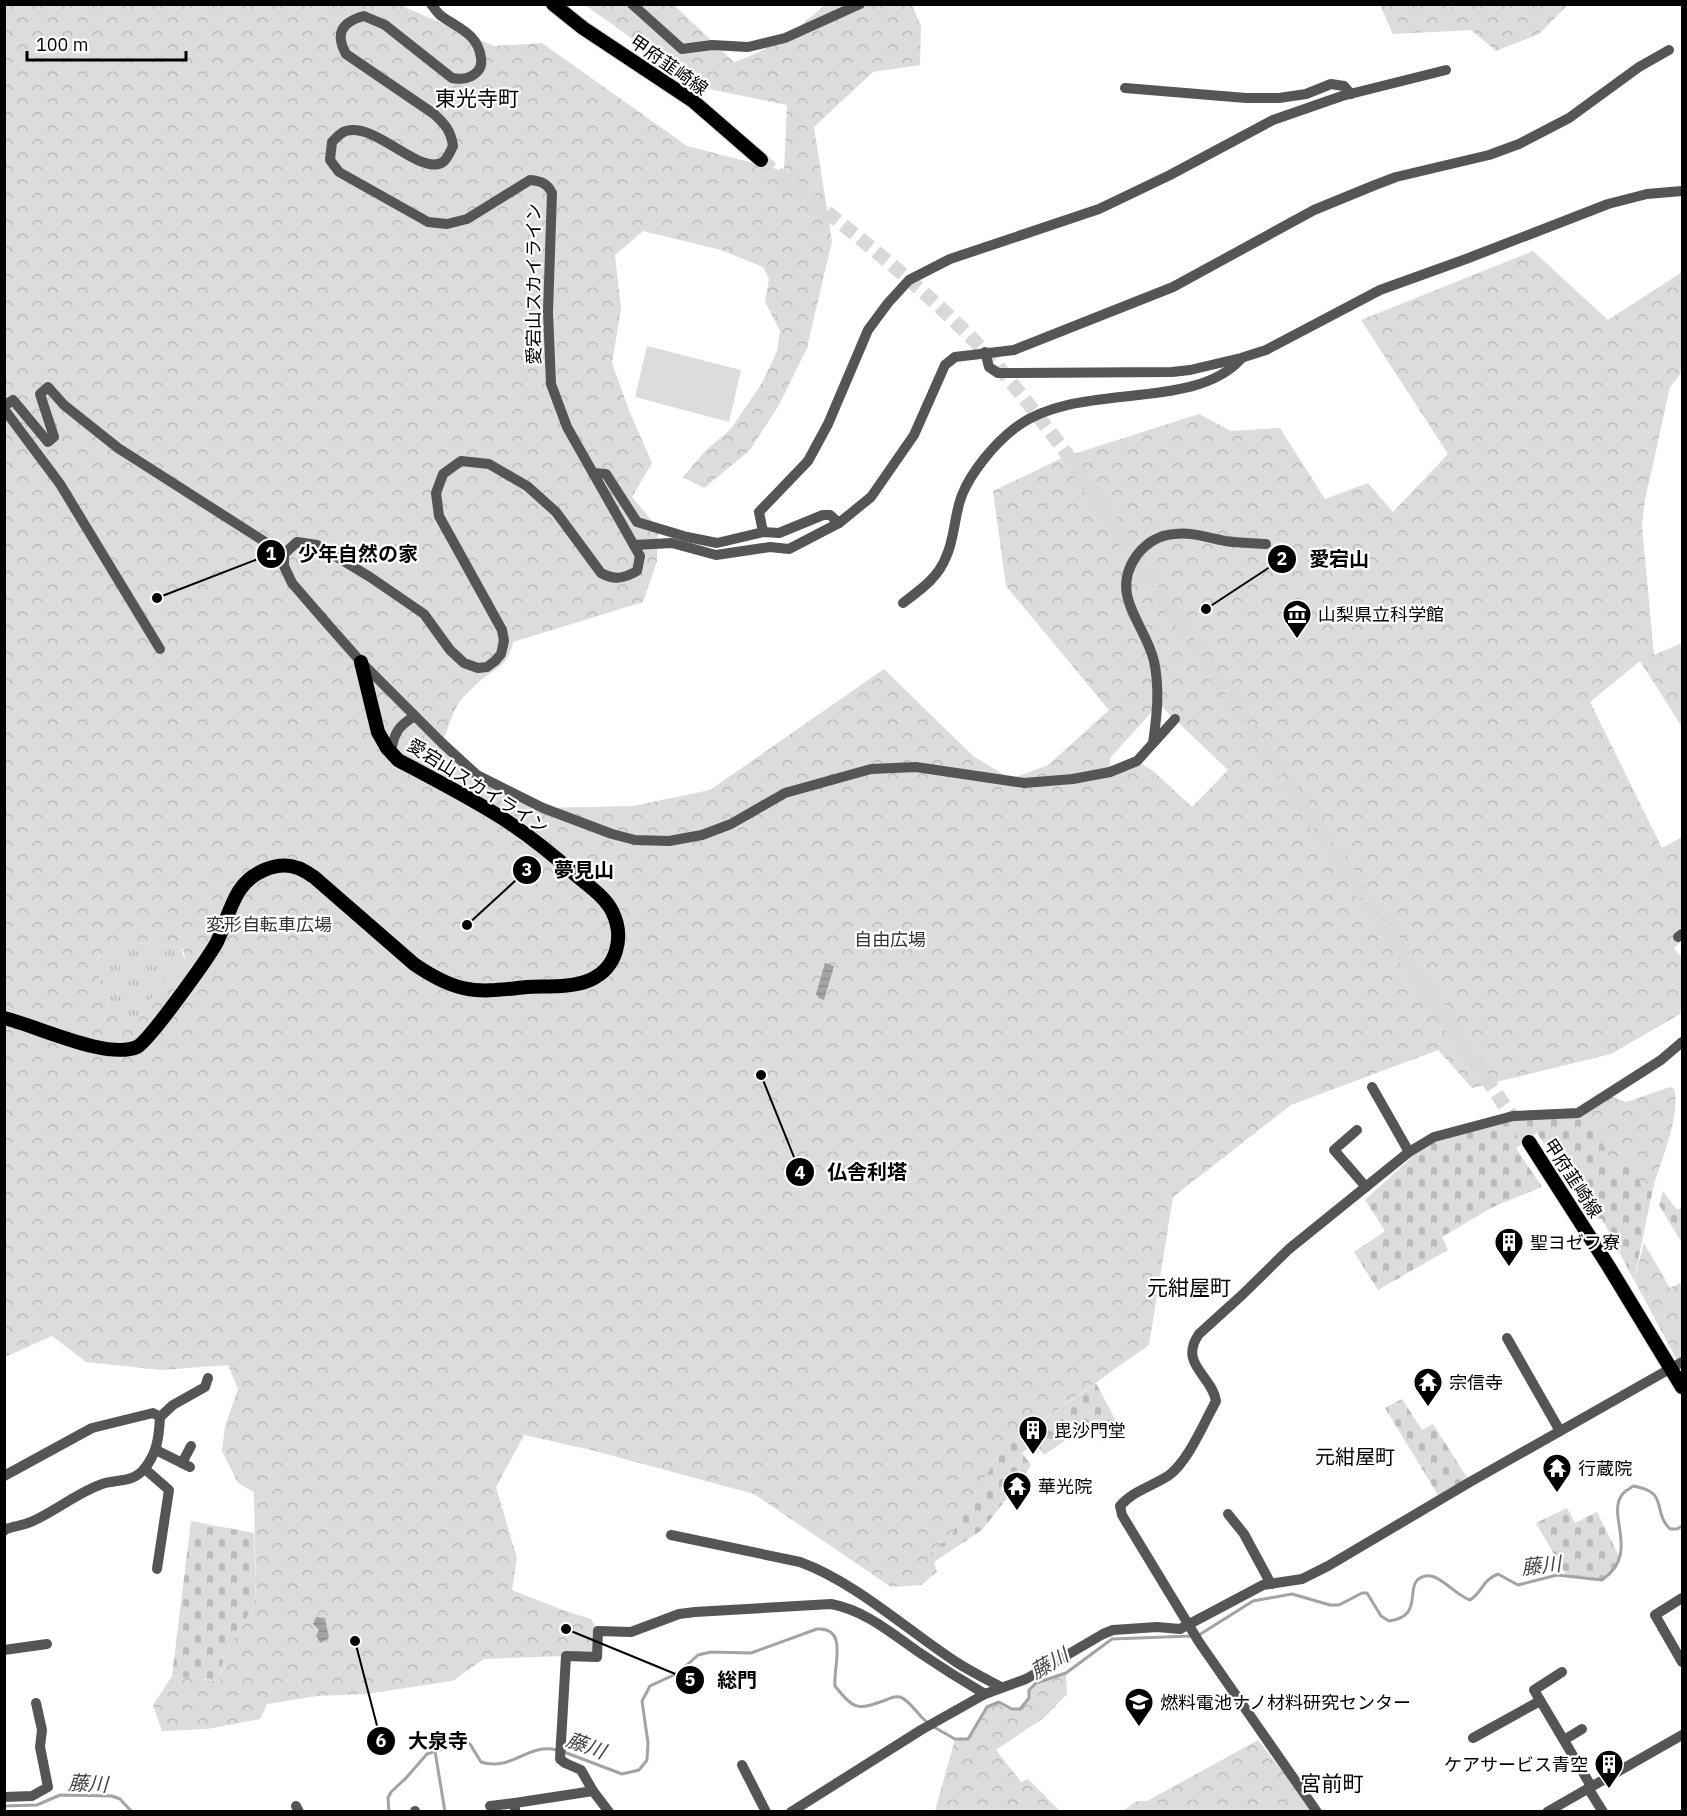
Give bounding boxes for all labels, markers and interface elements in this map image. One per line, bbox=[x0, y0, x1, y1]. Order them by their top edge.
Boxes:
scale bar bbox=[27, 24, 186, 62]
street label: 甲府韮崎線 bbox=[626, 30, 712, 100]
text: 100 m bbox=[36, 33, 88, 56]
district label: 東光寺町 bbox=[435, 84, 519, 112]
street label: 愛宕山スカイライン bbox=[522, 203, 545, 365]
callout: 少年自然の家 bbox=[256, 535, 430, 573]
text: 少年自然の家 bbox=[298, 540, 418, 567]
callout: 愛宕山 bbox=[1267, 540, 1381, 578]
text: 1 bbox=[266, 542, 277, 565]
text: 愛宕山 bbox=[1309, 545, 1369, 572]
text: 2 bbox=[1277, 547, 1287, 570]
museum icon: 山梨県立科学館 bbox=[1281, 598, 1313, 640]
place label: 山梨県立科学館 bbox=[1318, 603, 1444, 626]
street label: 愛宕山スカイライン bbox=[403, 733, 553, 839]
callout: 夢見山 bbox=[512, 851, 626, 889]
text: 夢見山 bbox=[554, 856, 614, 883]
text: 3 bbox=[522, 858, 532, 881]
park label: 変形自転車広場 bbox=[206, 913, 332, 936]
park label: 自由広場 bbox=[854, 928, 926, 951]
street label: 甲府韮崎線 bbox=[1539, 1134, 1607, 1222]
callout: 仏舎利塔 bbox=[785, 1153, 919, 1191]
text: 仏舎利塔 bbox=[827, 1158, 907, 1185]
text: 4 bbox=[795, 1161, 806, 1184]
building icon: 聖ヨゼフ寮 bbox=[1493, 1226, 1525, 1268]
place label: 聖ヨゼフ寮 bbox=[1530, 1231, 1620, 1254]
district label: 元紺屋町 bbox=[1147, 1273, 1231, 1301]
temple icon: 宗信寺 bbox=[1412, 1366, 1444, 1408]
place label: 宗信寺 bbox=[1449, 1371, 1503, 1394]
building icon: 毘沙門堂 bbox=[1017, 1414, 1049, 1456]
place label: 毘沙門堂 bbox=[1054, 1419, 1126, 1442]
district label: 元紺屋町 bbox=[1315, 1443, 1395, 1470]
temple icon: 行蔵院 bbox=[1541, 1452, 1573, 1494]
place label: 行蔵院 bbox=[1578, 1457, 1632, 1480]
temple icon: 華光院 bbox=[1001, 1470, 1033, 1512]
place label: 華光院 bbox=[1038, 1475, 1092, 1498]
water label: 藤川 bbox=[1520, 1549, 1564, 1581]
water label: 藤川 bbox=[1025, 1640, 1075, 1685]
callout: 総門 bbox=[675, 1661, 769, 1699]
text: 総門 bbox=[717, 1666, 757, 1693]
text: 5 bbox=[685, 1668, 696, 1691]
school or university icon: 燃料電池ナノ材料研究センター bbox=[1123, 1686, 1155, 1728]
place label: 燃料電池ナノ材料研究センター bbox=[1160, 1691, 1411, 1714]
callout: 大泉寺 bbox=[366, 1722, 480, 1760]
water label: 藤川 bbox=[563, 1725, 611, 1765]
text: 大泉寺 bbox=[408, 1727, 468, 1754]
text: 6 bbox=[376, 1729, 387, 1752]
building icon: ケアサービス青空 bbox=[1593, 1748, 1625, 1790]
place label: ケアサービス青空 bbox=[1444, 1753, 1588, 1776]
water label: 藤川 bbox=[67, 1768, 111, 1798]
district label: 宮前町 bbox=[1301, 1769, 1364, 1797]

